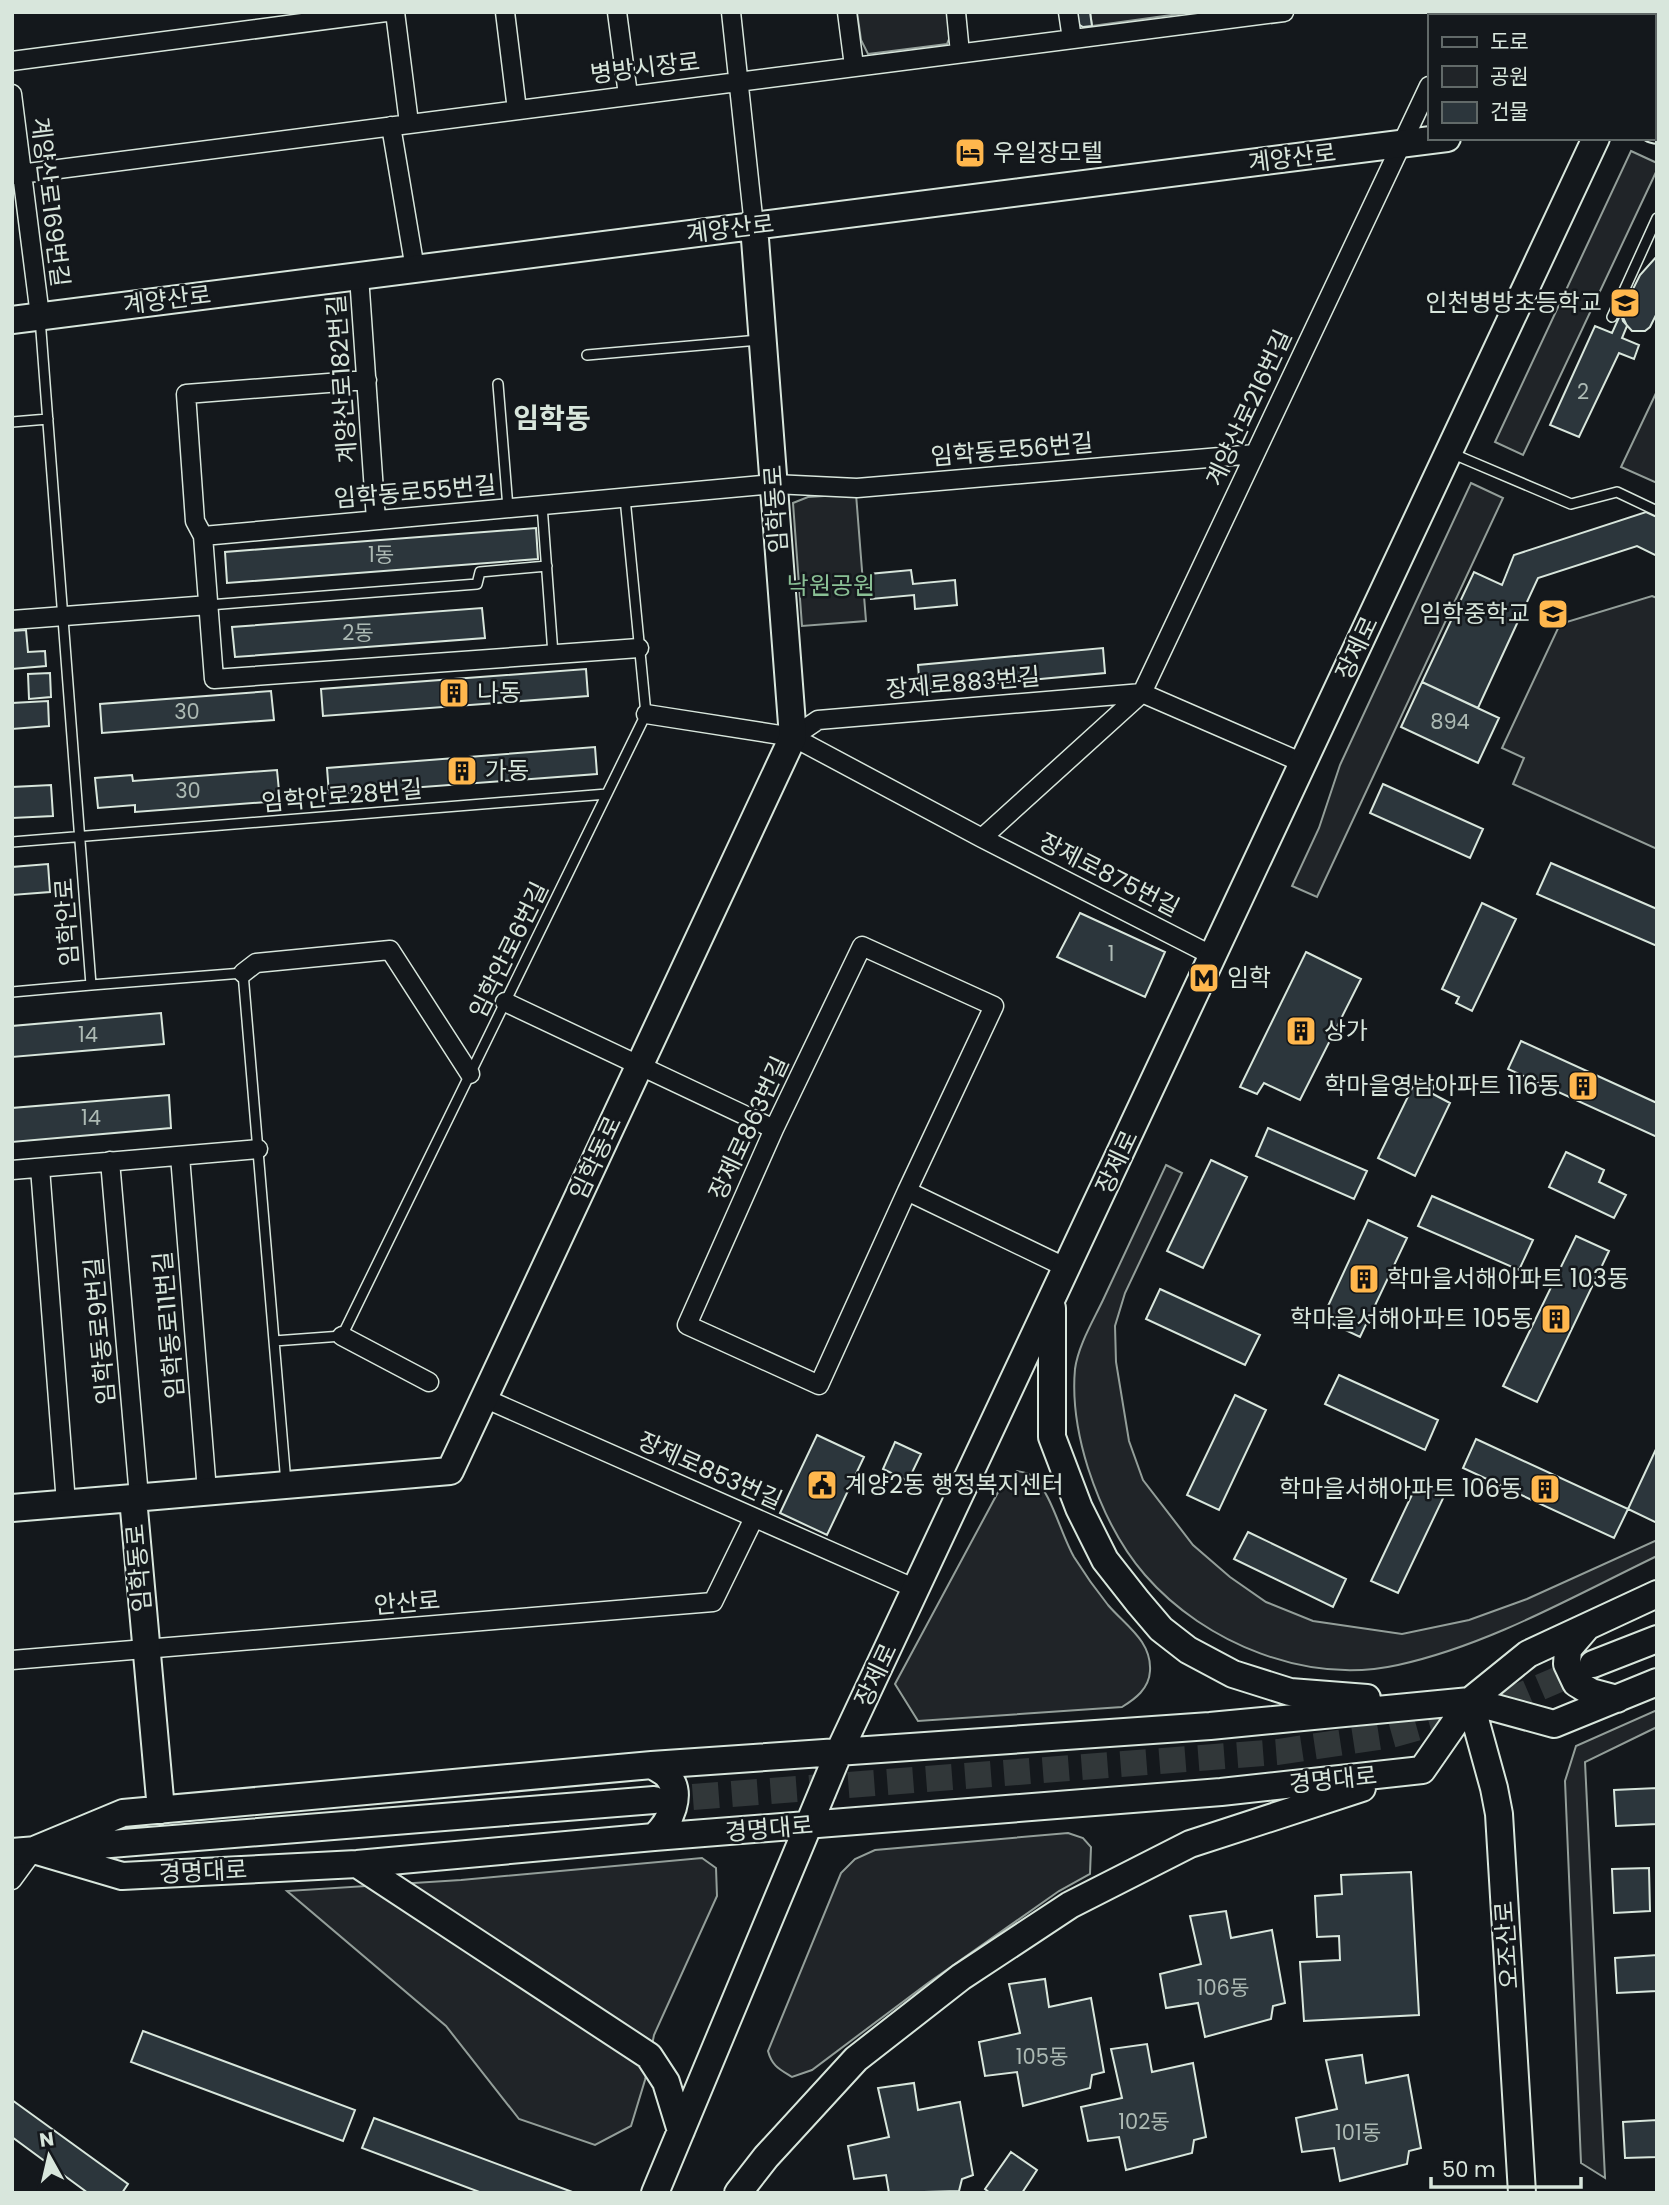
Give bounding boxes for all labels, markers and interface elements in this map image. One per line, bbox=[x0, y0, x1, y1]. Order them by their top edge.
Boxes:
legend bbox=[1428, 14, 1655, 140]
text: 도로 bbox=[1490, 27, 1529, 56]
street label: 병방시장로 bbox=[588, 44, 702, 91]
text: 공원 bbox=[1490, 62, 1529, 91]
text: 건물 bbox=[1490, 97, 1529, 126]
street label: 계양산로169번길 bbox=[24, 115, 77, 289]
hotel icon: 우일장모텔 bbox=[953, 136, 987, 170]
place label: 우일장모텔 bbox=[993, 136, 1103, 169]
street label: 계양산로 bbox=[1246, 136, 1338, 179]
street label: 계양산로 bbox=[684, 207, 776, 250]
street label: 계양산로 bbox=[121, 278, 213, 321]
place label: 인천병방초등학교 bbox=[1425, 286, 1602, 319]
school or university icon: 인천병방초등학교 bbox=[1608, 286, 1642, 320]
street label: 계양산로182번길 bbox=[319, 294, 364, 465]
street label: 계양산로216번길 bbox=[1198, 324, 1299, 491]
house number: 2 bbox=[1577, 377, 1589, 406]
district label: 임학동 bbox=[513, 399, 591, 438]
street label: 임학동로56번길 bbox=[929, 426, 1094, 473]
street label: 임학동로 bbox=[756, 464, 795, 554]
street label: 임학동로55번길 bbox=[333, 468, 497, 515]
house number: 1동 bbox=[368, 540, 394, 569]
park label: 낙원공원 bbox=[787, 569, 875, 602]
place label: 임학중학교 bbox=[1420, 597, 1530, 630]
school or university icon: 임학중학교 bbox=[1536, 597, 1570, 631]
street label: 장제로 bbox=[1328, 611, 1386, 685]
house number: 2동 bbox=[342, 618, 374, 647]
street label: 장제로883번길 bbox=[884, 659, 1042, 706]
building icon: 나동 bbox=[437, 676, 471, 710]
place label: 나동 bbox=[477, 676, 521, 709]
house number: 30 bbox=[174, 697, 200, 726]
house number: 894 bbox=[1430, 707, 1470, 736]
building icon: 가동 bbox=[445, 754, 479, 788]
place label: 가동 bbox=[485, 754, 529, 787]
street label: 임학안로28번길 bbox=[260, 772, 424, 819]
house number: 30 bbox=[175, 776, 201, 805]
street label: 장제로875번길 bbox=[1033, 825, 1185, 924]
street label: 임학안로6번길 bbox=[461, 876, 556, 1023]
street label: 임학안로 bbox=[47, 877, 86, 967]
house number: 1 bbox=[1108, 939, 1114, 968]
metro station icon: 임학 bbox=[1187, 961, 1221, 995]
place label: 임학 bbox=[1227, 961, 1271, 994]
building icon: 상가 bbox=[1284, 1014, 1318, 1048]
place label: 상가 bbox=[1324, 1014, 1368, 1047]
house number: 14 bbox=[78, 1020, 98, 1049]
street label: 장제로863번길 bbox=[701, 1051, 796, 1205]
place label: 학마을영남아파트 116동 bbox=[1324, 1069, 1560, 1102]
building icon: 학마을영남아파트 116동 bbox=[1566, 1069, 1600, 1103]
house number: 14 bbox=[81, 1103, 101, 1132]
street label: 임학동로 bbox=[562, 1111, 629, 1205]
street label: 장제로 bbox=[1088, 1125, 1146, 1199]
street label: 임학동로11번길 bbox=[146, 1250, 191, 1400]
street label: 임학동로9번길 bbox=[77, 1256, 122, 1406]
building icon: 학마을서해아파트 103동 bbox=[1347, 1262, 1381, 1296]
place label: 학마을서해아파트 103동 bbox=[1387, 1262, 1629, 1295]
place label: 학마을서해아파트 105동 bbox=[1290, 1302, 1533, 1335]
building icon: 학마을서해아파트 105동 bbox=[1539, 1302, 1573, 1336]
street label: 장제로853번길 bbox=[633, 1424, 788, 1517]
public building icon: 계양2동 행정복지센터 bbox=[805, 1468, 839, 1502]
place label: 계양2동 행정복지센터 bbox=[845, 1468, 1064, 1501]
place label: 학마을서해아파트 106동 bbox=[1279, 1472, 1522, 1505]
building icon: 학마을서해아파트 106동 bbox=[1528, 1472, 1562, 1506]
street label: 임학동로 bbox=[118, 1523, 159, 1613]
street label: 안산로 bbox=[373, 1583, 441, 1622]
street label: 장제로 bbox=[847, 1638, 905, 1712]
street label: 경명대로 bbox=[1287, 1758, 1379, 1801]
street label: 경명대로 bbox=[724, 1808, 814, 1849]
street label: 경명대로 bbox=[158, 1853, 248, 1890]
street label: 오조산로 bbox=[1487, 1900, 1526, 1990]
house number: 106동 bbox=[1197, 1973, 1249, 2002]
house number: 105동 bbox=[1016, 2042, 1068, 2071]
house number: 102동 bbox=[1118, 2107, 1170, 2136]
house number: 101동 bbox=[1335, 2118, 1381, 2147]
north arrow bbox=[14, 2121, 84, 2191]
text: N bbox=[38, 2125, 56, 2154]
scale bar bbox=[1431, 2146, 1582, 2190]
text: 50 m bbox=[1442, 2155, 1496, 2184]

